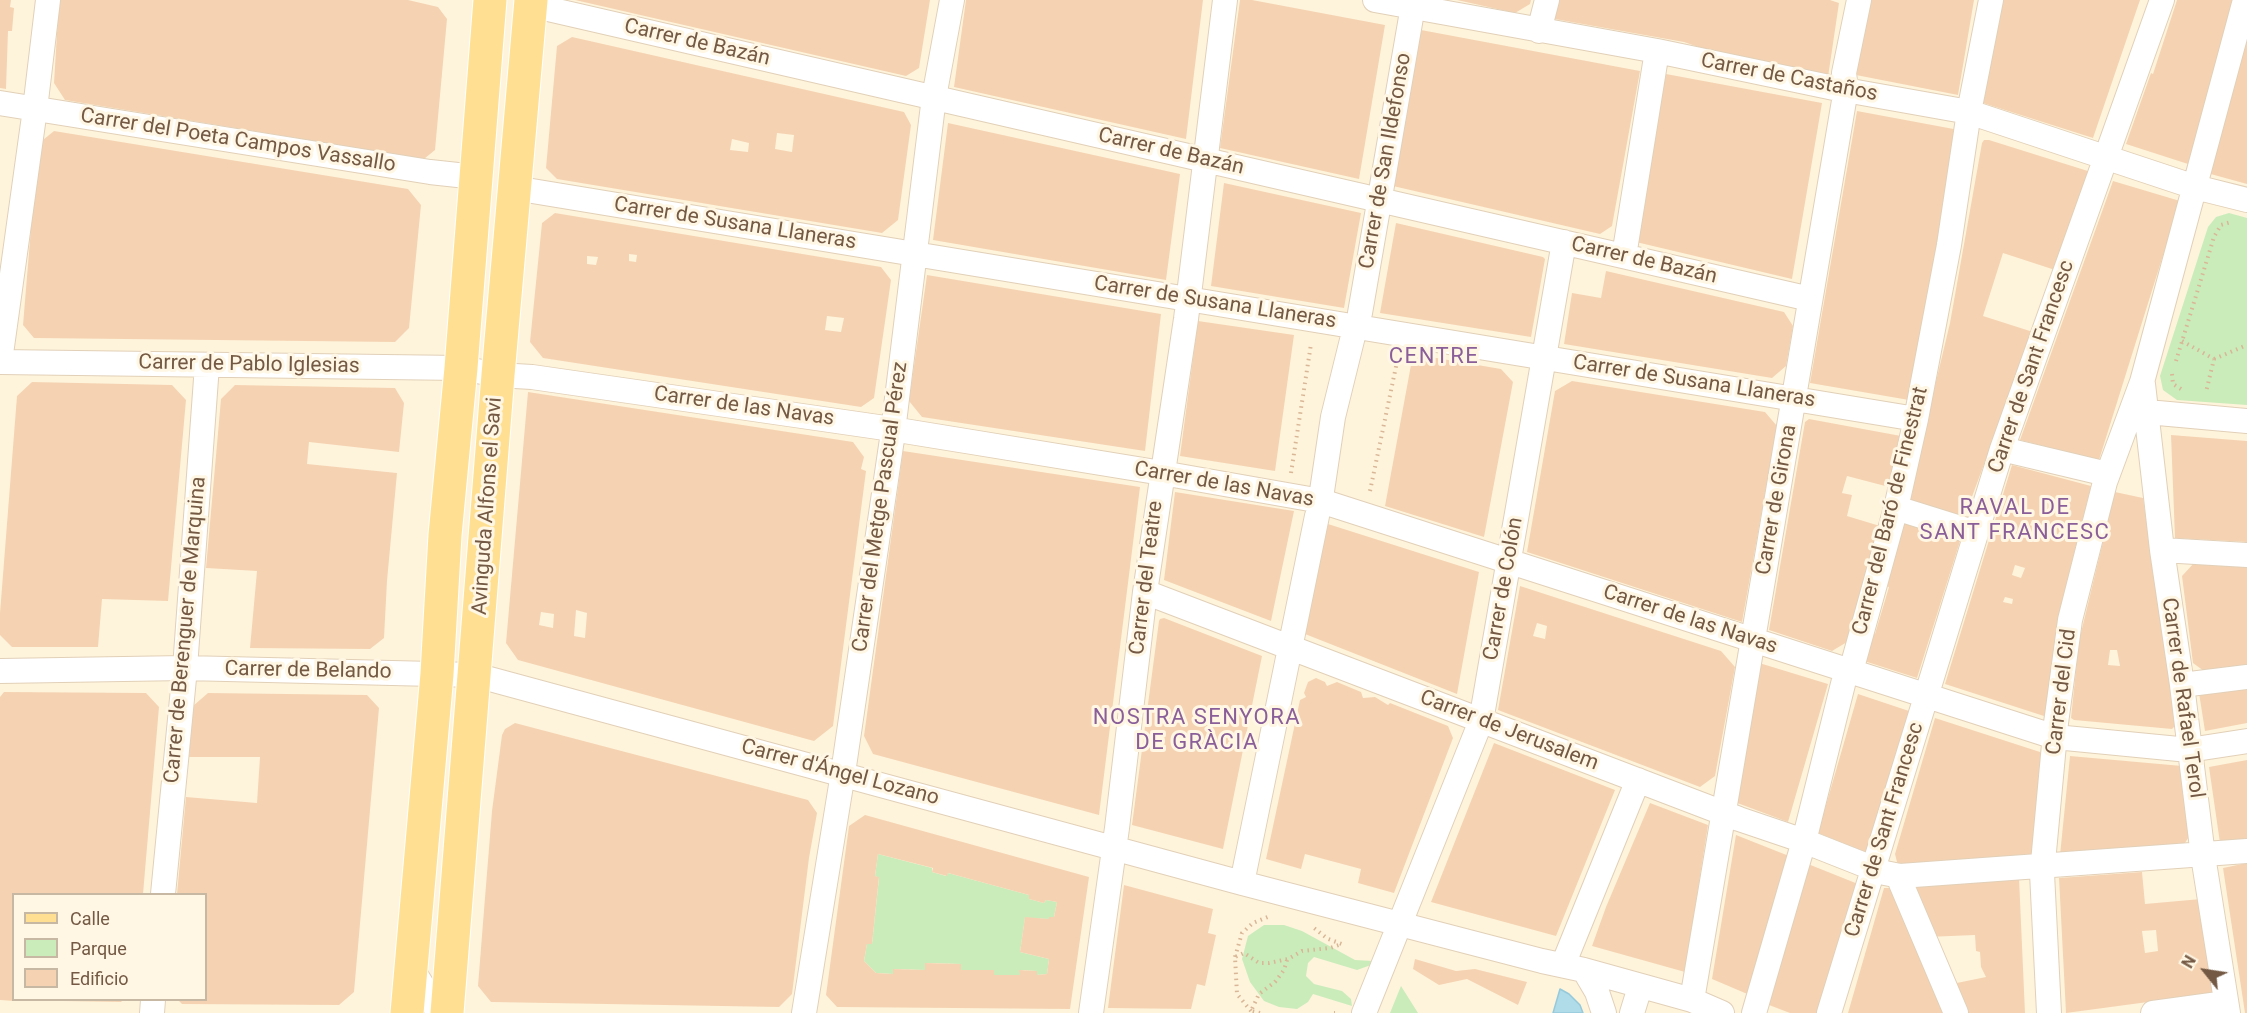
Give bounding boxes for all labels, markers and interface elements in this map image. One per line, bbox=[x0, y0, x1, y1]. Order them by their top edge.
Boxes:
street label: Carrer de Bazán bbox=[622, 14, 772, 72]
street label: Carrer de Castaños bbox=[1699, 49, 1879, 107]
street label: Carrer de San Ildefonso bbox=[1355, 51, 1417, 271]
street label: Carrer del Poeta Campos Vassallo bbox=[79, 104, 397, 178]
street label: Carrer de Bazán bbox=[1096, 123, 1246, 181]
street label: Carrer de Susana Llaneras bbox=[612, 192, 858, 256]
street label: Carrer de Bazán bbox=[1569, 232, 1719, 290]
street label: Carrer de Sant Francesc bbox=[1984, 257, 2080, 477]
street label: Carrer de Susana Llaneras bbox=[1092, 271, 1338, 335]
district label: CENTRE bbox=[1389, 344, 1479, 370]
street label: Carrer de Pablo Iglesias bbox=[138, 350, 360, 380]
street label: Carrer de Susana Llaneras bbox=[1571, 350, 1817, 414]
street label: Carrer del Metge Pascual Pérez bbox=[848, 360, 914, 654]
street label: Carrer de las Navas bbox=[652, 382, 836, 432]
street label: Carrer del Baró de Finestrat bbox=[1848, 384, 1934, 638]
street label: Avinguda Alfons el Savi bbox=[468, 396, 508, 616]
street label: Carrer de Girona bbox=[1751, 423, 1803, 577]
street label: Carrer de las Navas bbox=[1132, 457, 1316, 513]
street label: Carrer de Berenguer de Marquina bbox=[160, 475, 212, 785]
district label: RAVAL DE SANT FRANCESC bbox=[1920, 495, 2110, 546]
street label: Carrer del Teatre bbox=[1125, 500, 1169, 656]
street label: Carrer de Colón bbox=[1479, 515, 1529, 663]
street label: Carrer de las Navas bbox=[1600, 580, 1780, 660]
street label: Carrer de Rafael Terol bbox=[2155, 596, 2209, 800]
street label: Carrer del Cid bbox=[2042, 628, 2082, 756]
street label: Carrer de Belando bbox=[224, 657, 392, 685]
street label: Carrer de Jerusalem bbox=[1416, 685, 1602, 777]
district label: NOSTRA SENYORA DE GRÀCIA bbox=[1093, 705, 1301, 756]
street label: Carrer de Sant Francesc bbox=[1840, 720, 1930, 940]
street label: Carrer d'Ángel Lozano bbox=[738, 734, 942, 812]
legend bbox=[12, 893, 207, 1001]
text: Calle bbox=[70, 908, 110, 929]
text: Parque bbox=[70, 938, 127, 959]
north arrow bbox=[2175, 941, 2235, 1001]
text: N bbox=[2178, 952, 2200, 971]
text: Edificio bbox=[70, 968, 129, 989]

